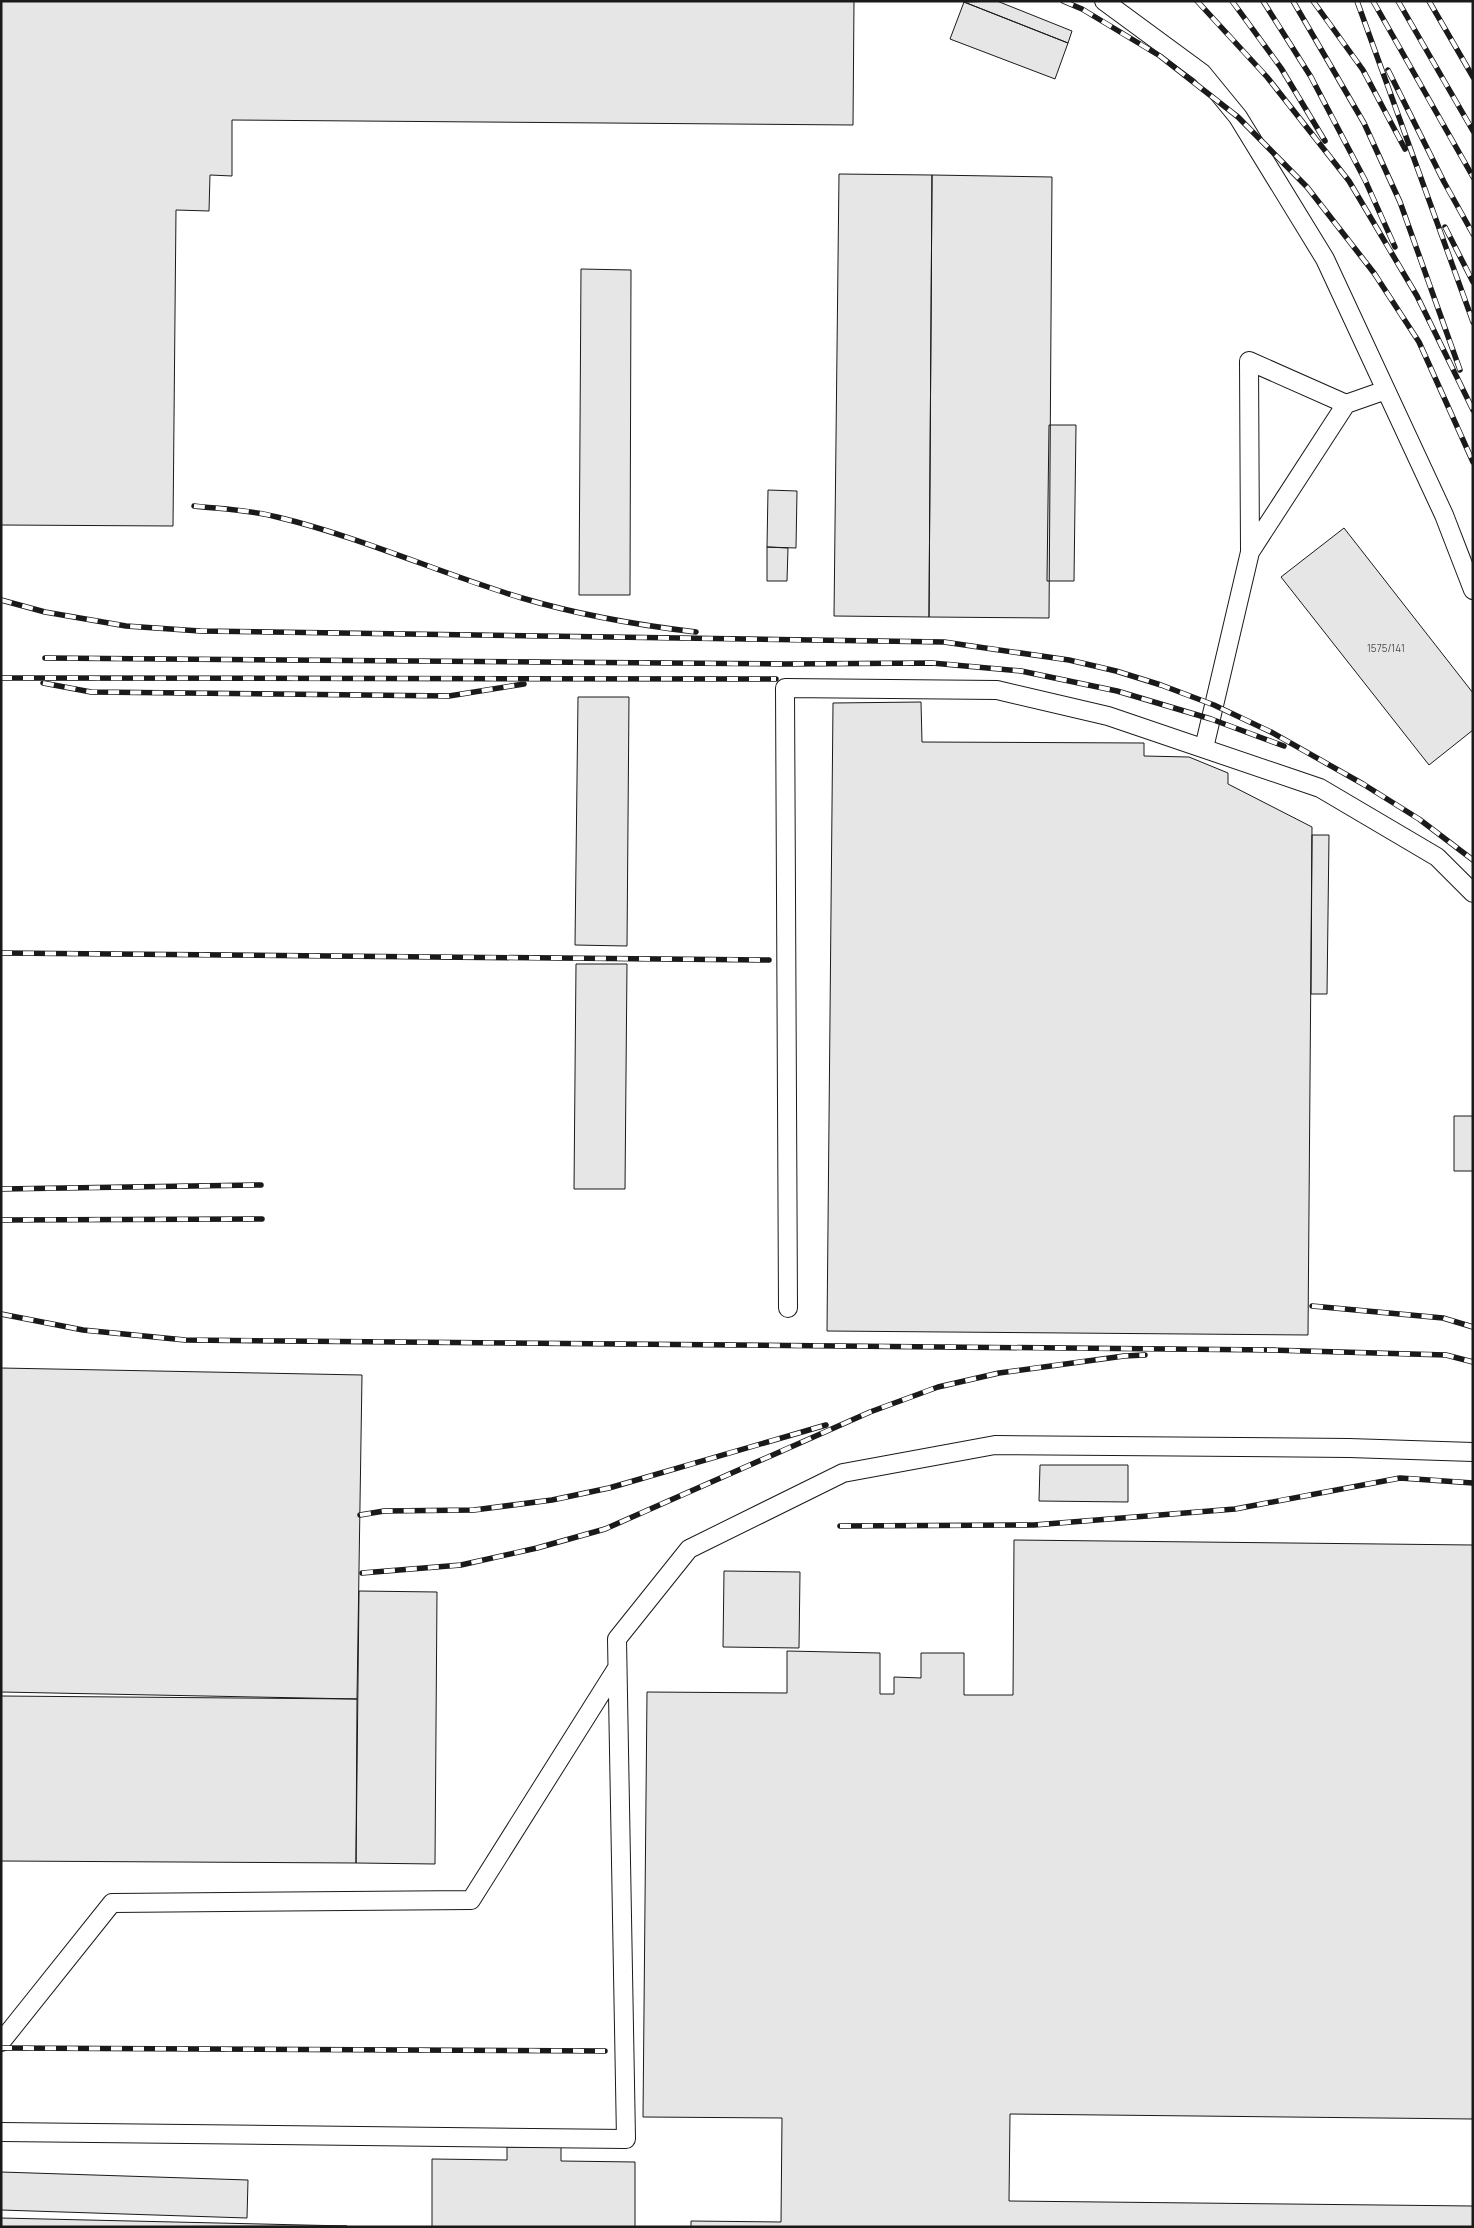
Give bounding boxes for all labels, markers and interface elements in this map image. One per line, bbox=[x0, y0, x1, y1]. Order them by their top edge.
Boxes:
house number: 1575/141 bbox=[1367, 641, 1405, 655]

